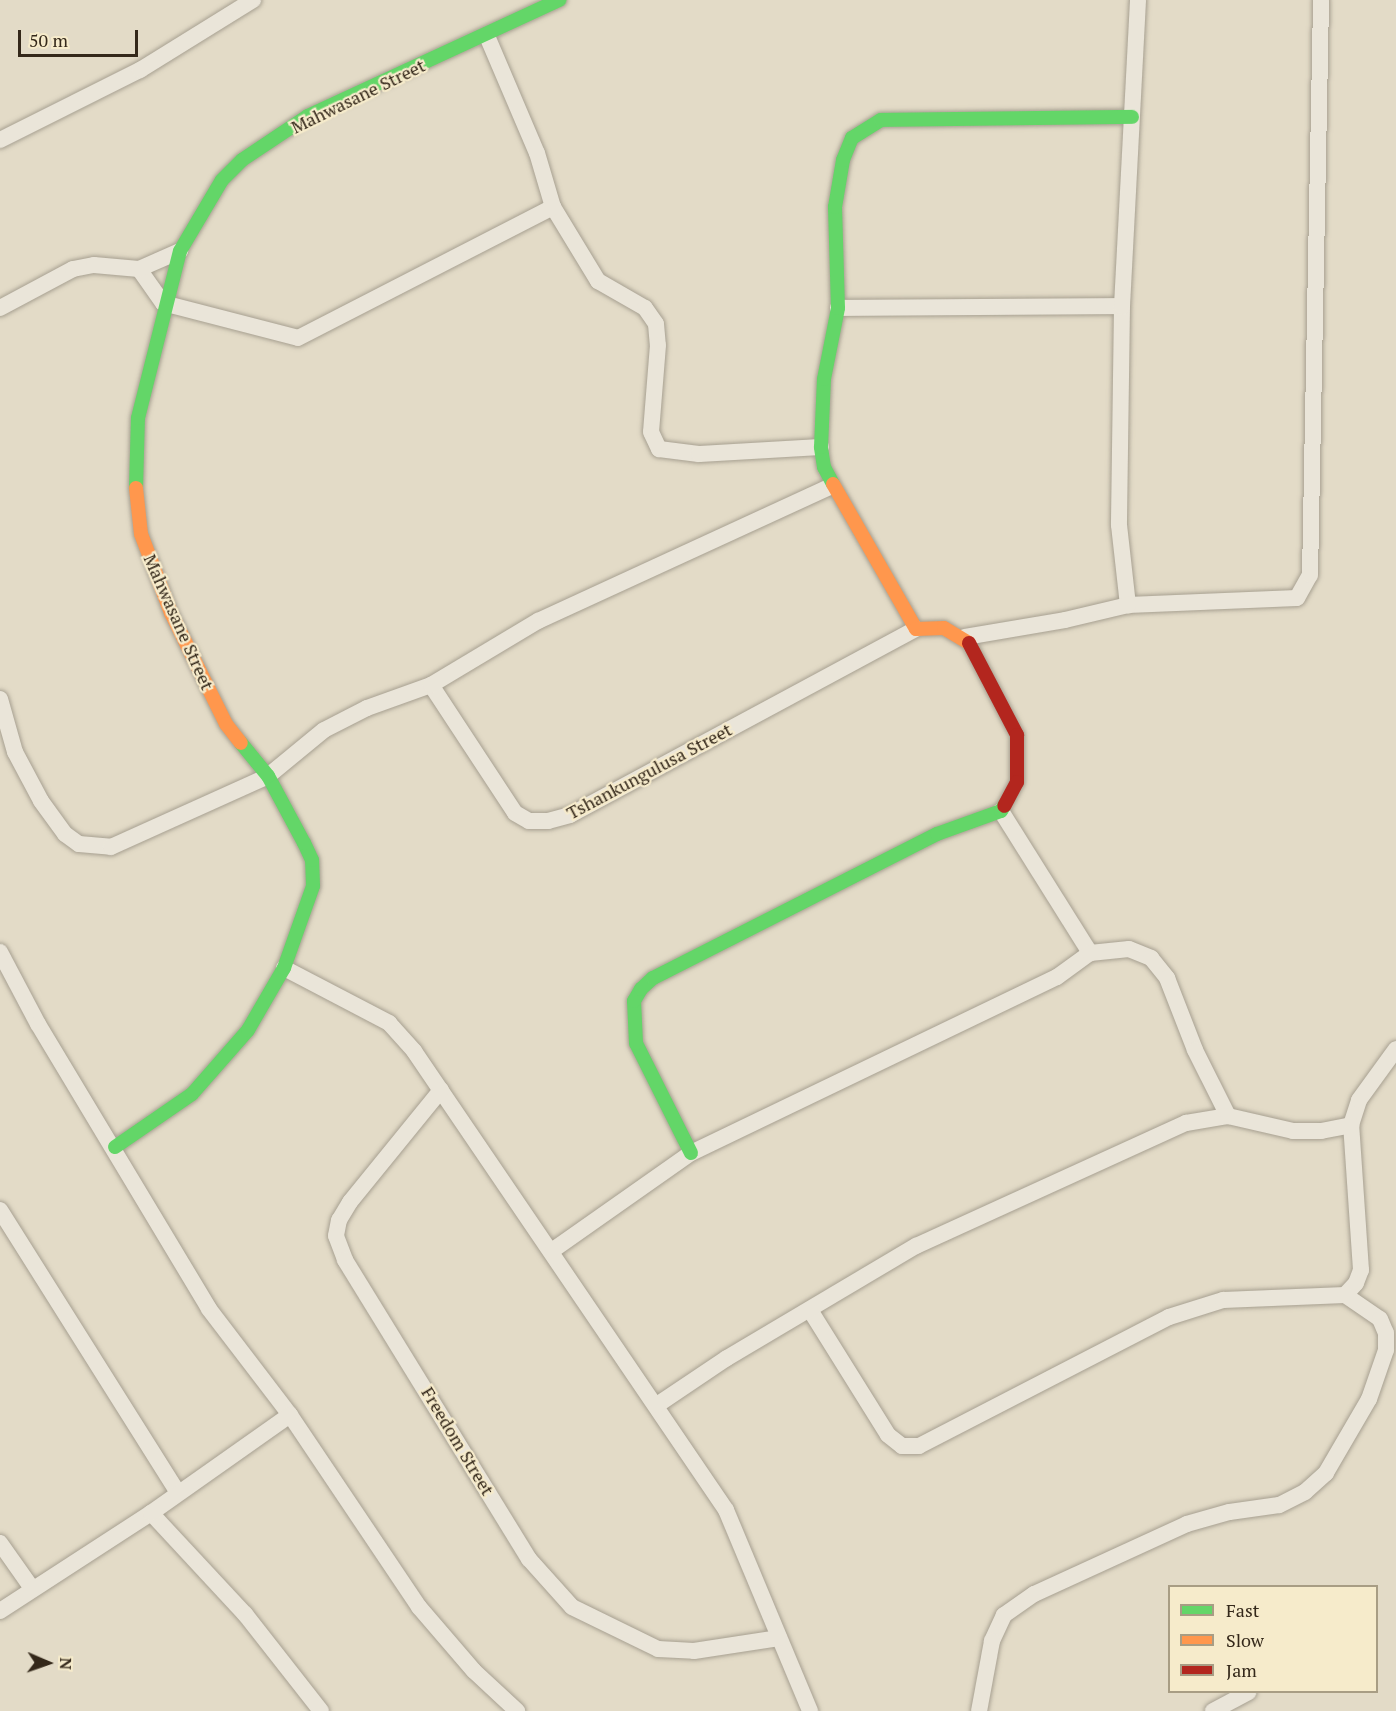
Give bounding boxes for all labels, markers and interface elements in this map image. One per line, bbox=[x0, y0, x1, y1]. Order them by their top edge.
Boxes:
scale bar bbox=[21, 18, 141, 56]
text: 50 m bbox=[29, 28, 68, 52]
street label: Mahwasane Street bbox=[287, 54, 429, 138]
street label: Mahwasane Street bbox=[139, 551, 219, 693]
street label: Tshankungulusa Street bbox=[563, 718, 735, 824]
street label: Freedom Street bbox=[417, 1383, 499, 1499]
legend bbox=[1168, 1585, 1378, 1693]
text: Fast bbox=[1226, 1598, 1259, 1622]
text: Slow bbox=[1226, 1628, 1264, 1652]
north arrow bbox=[18, 1633, 78, 1693]
text: N bbox=[55, 1657, 77, 1670]
text: Jam bbox=[1226, 1658, 1257, 1682]

